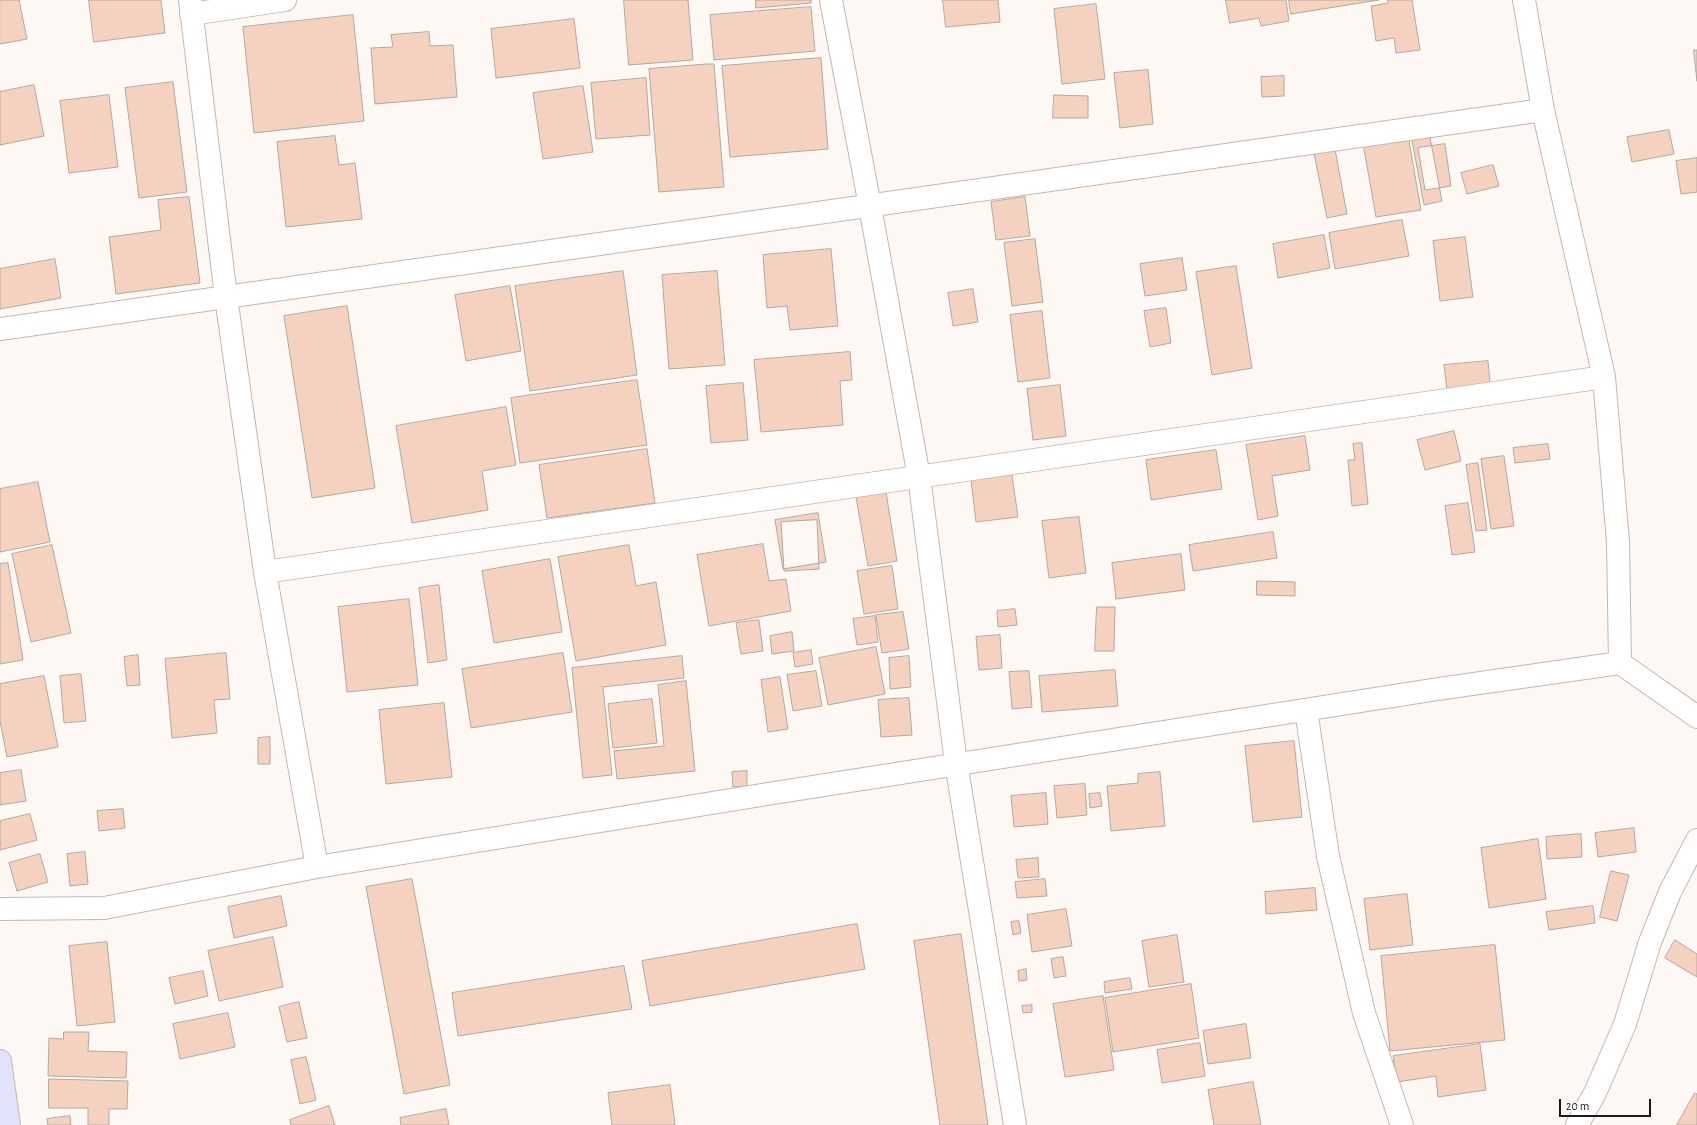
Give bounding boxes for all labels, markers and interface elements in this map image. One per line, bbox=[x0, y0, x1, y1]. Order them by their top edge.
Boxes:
scale bar bbox=[1561, 1091, 1653, 1117]
text: 20 m bbox=[1566, 1100, 1589, 1112]

